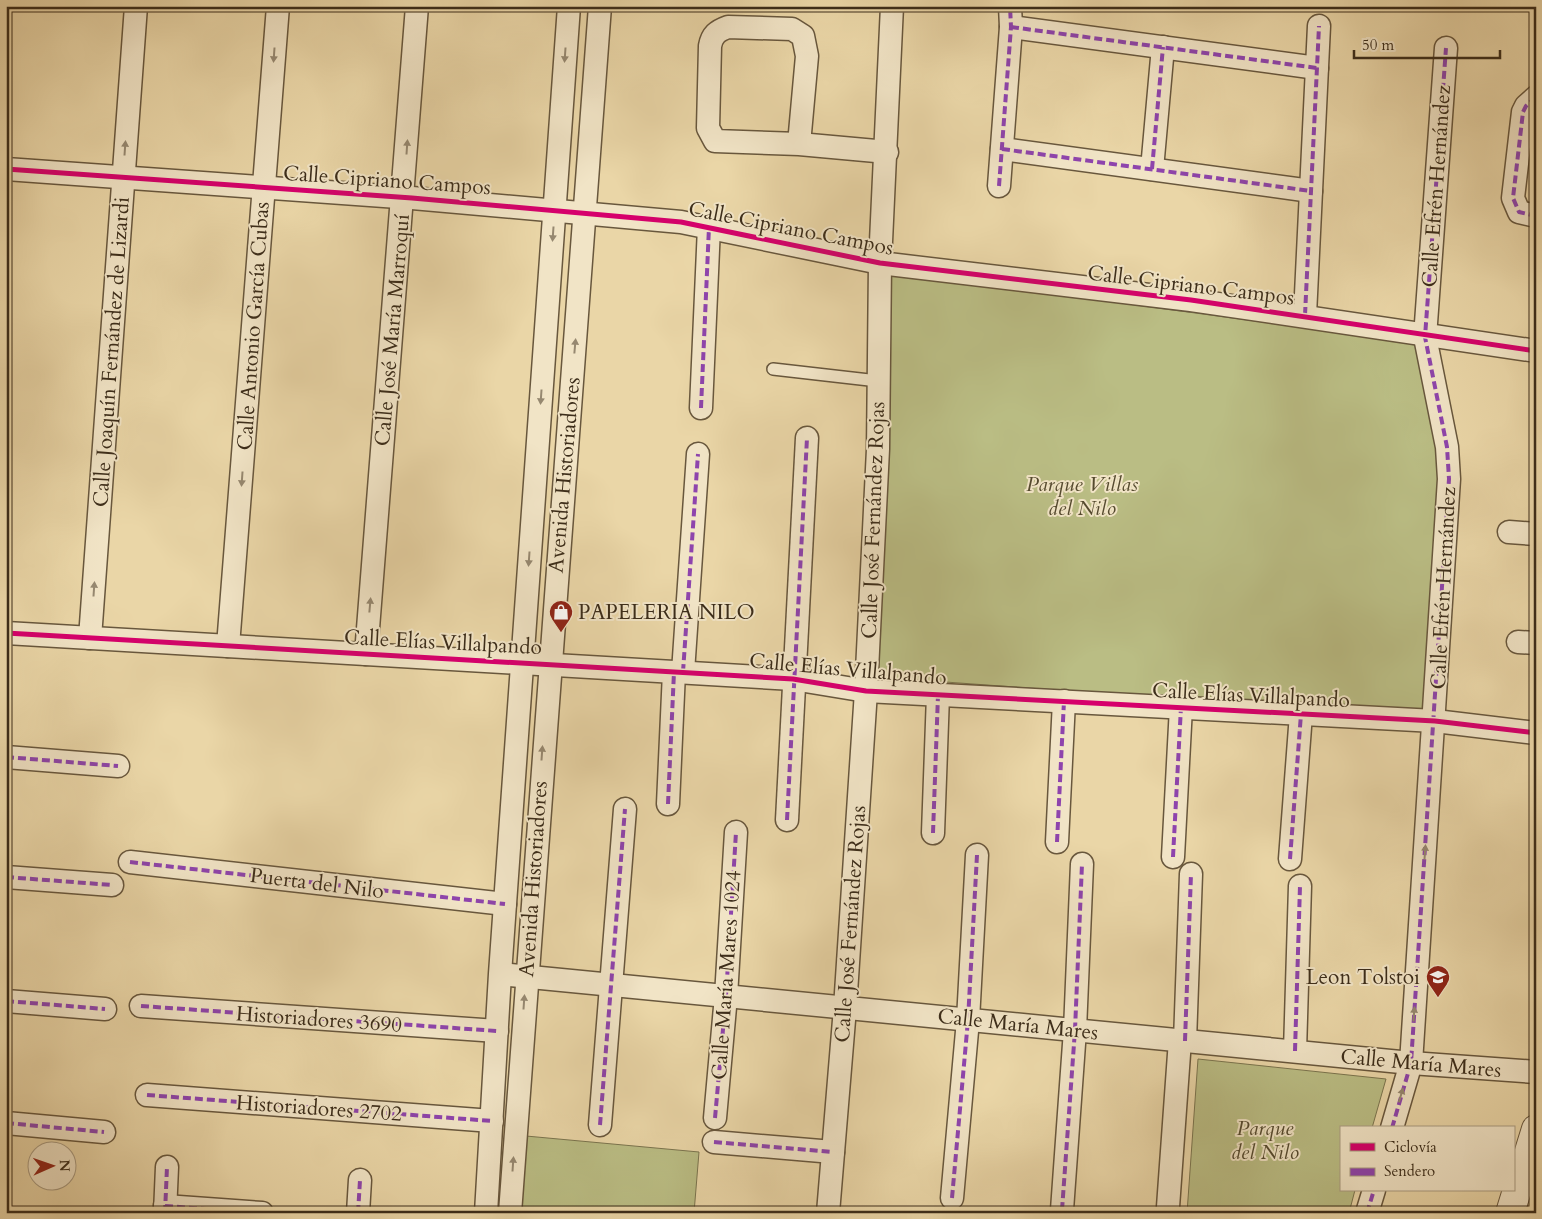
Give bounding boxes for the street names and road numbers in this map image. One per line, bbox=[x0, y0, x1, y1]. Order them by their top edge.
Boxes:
street label: Calle Efrén Hernández bbox=[1415, 83, 1458, 288]
street label: Calle Cipriano Campos bbox=[282, 159, 492, 202]
street label: Calle Cipriano Campos bbox=[686, 194, 896, 263]
street label: Calle Joaquín Fernández de Lizardi bbox=[86, 196, 137, 508]
street label: Calle Antonio García Cubas bbox=[230, 201, 277, 451]
street label: Calle José María Marroquí bbox=[368, 213, 417, 447]
street label: Calle Cipriano Campos bbox=[1086, 258, 1296, 313]
street label: Avenida Historiadores bbox=[541, 376, 588, 574]
street label: Calle José Fernández Rojas bbox=[855, 401, 892, 639]
street label: Calle Efrén Hernández bbox=[1424, 485, 1463, 690]
street label: Calle Elías Villalpando bbox=[343, 623, 543, 662]
street label: Calle Elías Villalpando bbox=[748, 646, 948, 693]
street label: Calle Elías Villalpando bbox=[1151, 676, 1351, 715]
street label: Avenida Historiadores bbox=[512, 780, 555, 978]
street label: Calle José Fernández Rojas bbox=[828, 805, 873, 1043]
street label: Puerta del Nilo bbox=[248, 861, 386, 906]
street label: Calle María Mares 1024 bbox=[705, 869, 748, 1081]
street label: Historiadores 3690 bbox=[235, 999, 403, 1040]
street label: Calle María Mares bbox=[936, 1002, 1100, 1047]
street label: Calle María Mares bbox=[1339, 1042, 1503, 1085]
street label: Historiadores 2702 bbox=[235, 1088, 403, 1129]

